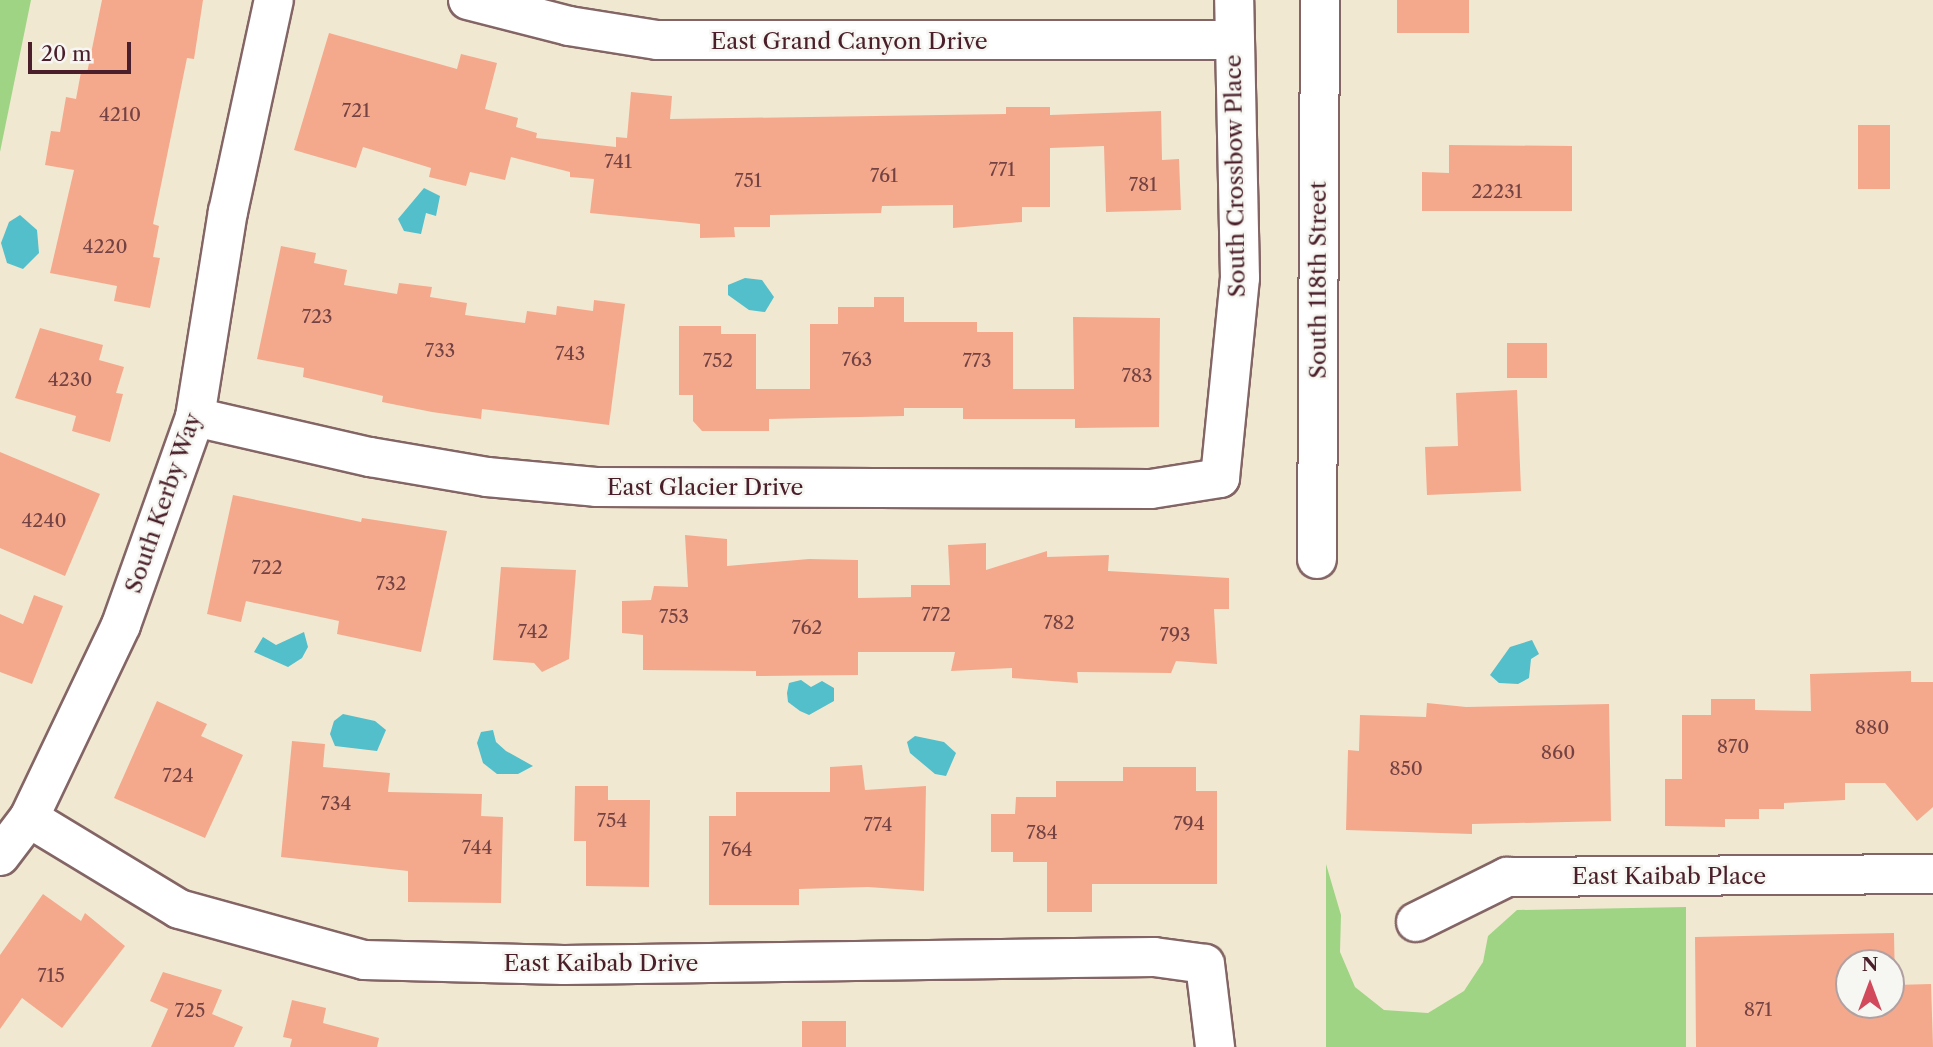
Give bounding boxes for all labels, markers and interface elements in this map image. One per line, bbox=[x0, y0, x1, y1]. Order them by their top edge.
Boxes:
street label: East Grand Canyon Drive bbox=[710, 27, 988, 55]
scale bar bbox=[32, 28, 135, 72]
text: 20 m bbox=[41, 41, 92, 66]
street label: South Crossbow Place bbox=[1219, 54, 1251, 298]
house number: 721 bbox=[342, 100, 370, 122]
house number: 4210 bbox=[99, 104, 141, 126]
house number: 741 bbox=[604, 151, 632, 173]
house number: 771 bbox=[989, 159, 1015, 181]
house number: 761 bbox=[870, 165, 898, 187]
house number: 751 bbox=[734, 170, 762, 192]
house number: 781 bbox=[1129, 174, 1157, 196]
street label: South 118th Street bbox=[1304, 181, 1332, 379]
house number: 22231 bbox=[1471, 181, 1523, 203]
house number: 4220 bbox=[83, 236, 127, 258]
house number: 723 bbox=[302, 306, 332, 328]
house number: 733 bbox=[425, 340, 455, 362]
house number: 743 bbox=[555, 343, 585, 365]
house number: 763 bbox=[842, 349, 872, 371]
house number: 752 bbox=[703, 350, 733, 372]
house number: 773 bbox=[962, 350, 992, 372]
house number: 783 bbox=[1121, 365, 1153, 387]
house number: 4230 bbox=[48, 369, 92, 391]
street label: South Kerby Way bbox=[119, 409, 207, 597]
street label: East Glacier Drive bbox=[606, 473, 804, 501]
house number: 4240 bbox=[22, 510, 66, 532]
house number: 722 bbox=[251, 557, 283, 579]
house number: 732 bbox=[376, 573, 406, 595]
house number: 772 bbox=[921, 604, 951, 626]
house number: 753 bbox=[659, 606, 689, 628]
house number: 782 bbox=[1043, 612, 1075, 634]
house number: 762 bbox=[791, 617, 823, 639]
house number: 742 bbox=[518, 621, 548, 643]
house number: 793 bbox=[1160, 624, 1190, 646]
house number: 880 bbox=[1855, 717, 1889, 739]
house number: 870 bbox=[1717, 736, 1749, 758]
house number: 860 bbox=[1541, 742, 1575, 764]
house number: 850 bbox=[1389, 758, 1423, 780]
house number: 724 bbox=[162, 765, 194, 787]
house number: 734 bbox=[321, 793, 351, 815]
house number: 754 bbox=[597, 810, 627, 832]
house number: 794 bbox=[1173, 813, 1205, 835]
house number: 774 bbox=[863, 814, 893, 836]
house number: 784 bbox=[1026, 822, 1058, 844]
house number: 744 bbox=[462, 837, 492, 859]
house number: 764 bbox=[721, 839, 753, 861]
street label: East Kaibab Place bbox=[1572, 862, 1766, 890]
street label: East Kaibab Drive bbox=[504, 949, 698, 977]
north arrow bbox=[1835, 949, 1905, 1019]
text: N bbox=[1862, 953, 1878, 976]
house number: 715 bbox=[37, 965, 65, 987]
house number: 871 bbox=[1744, 999, 1772, 1021]
house number: 725 bbox=[175, 1000, 205, 1022]

